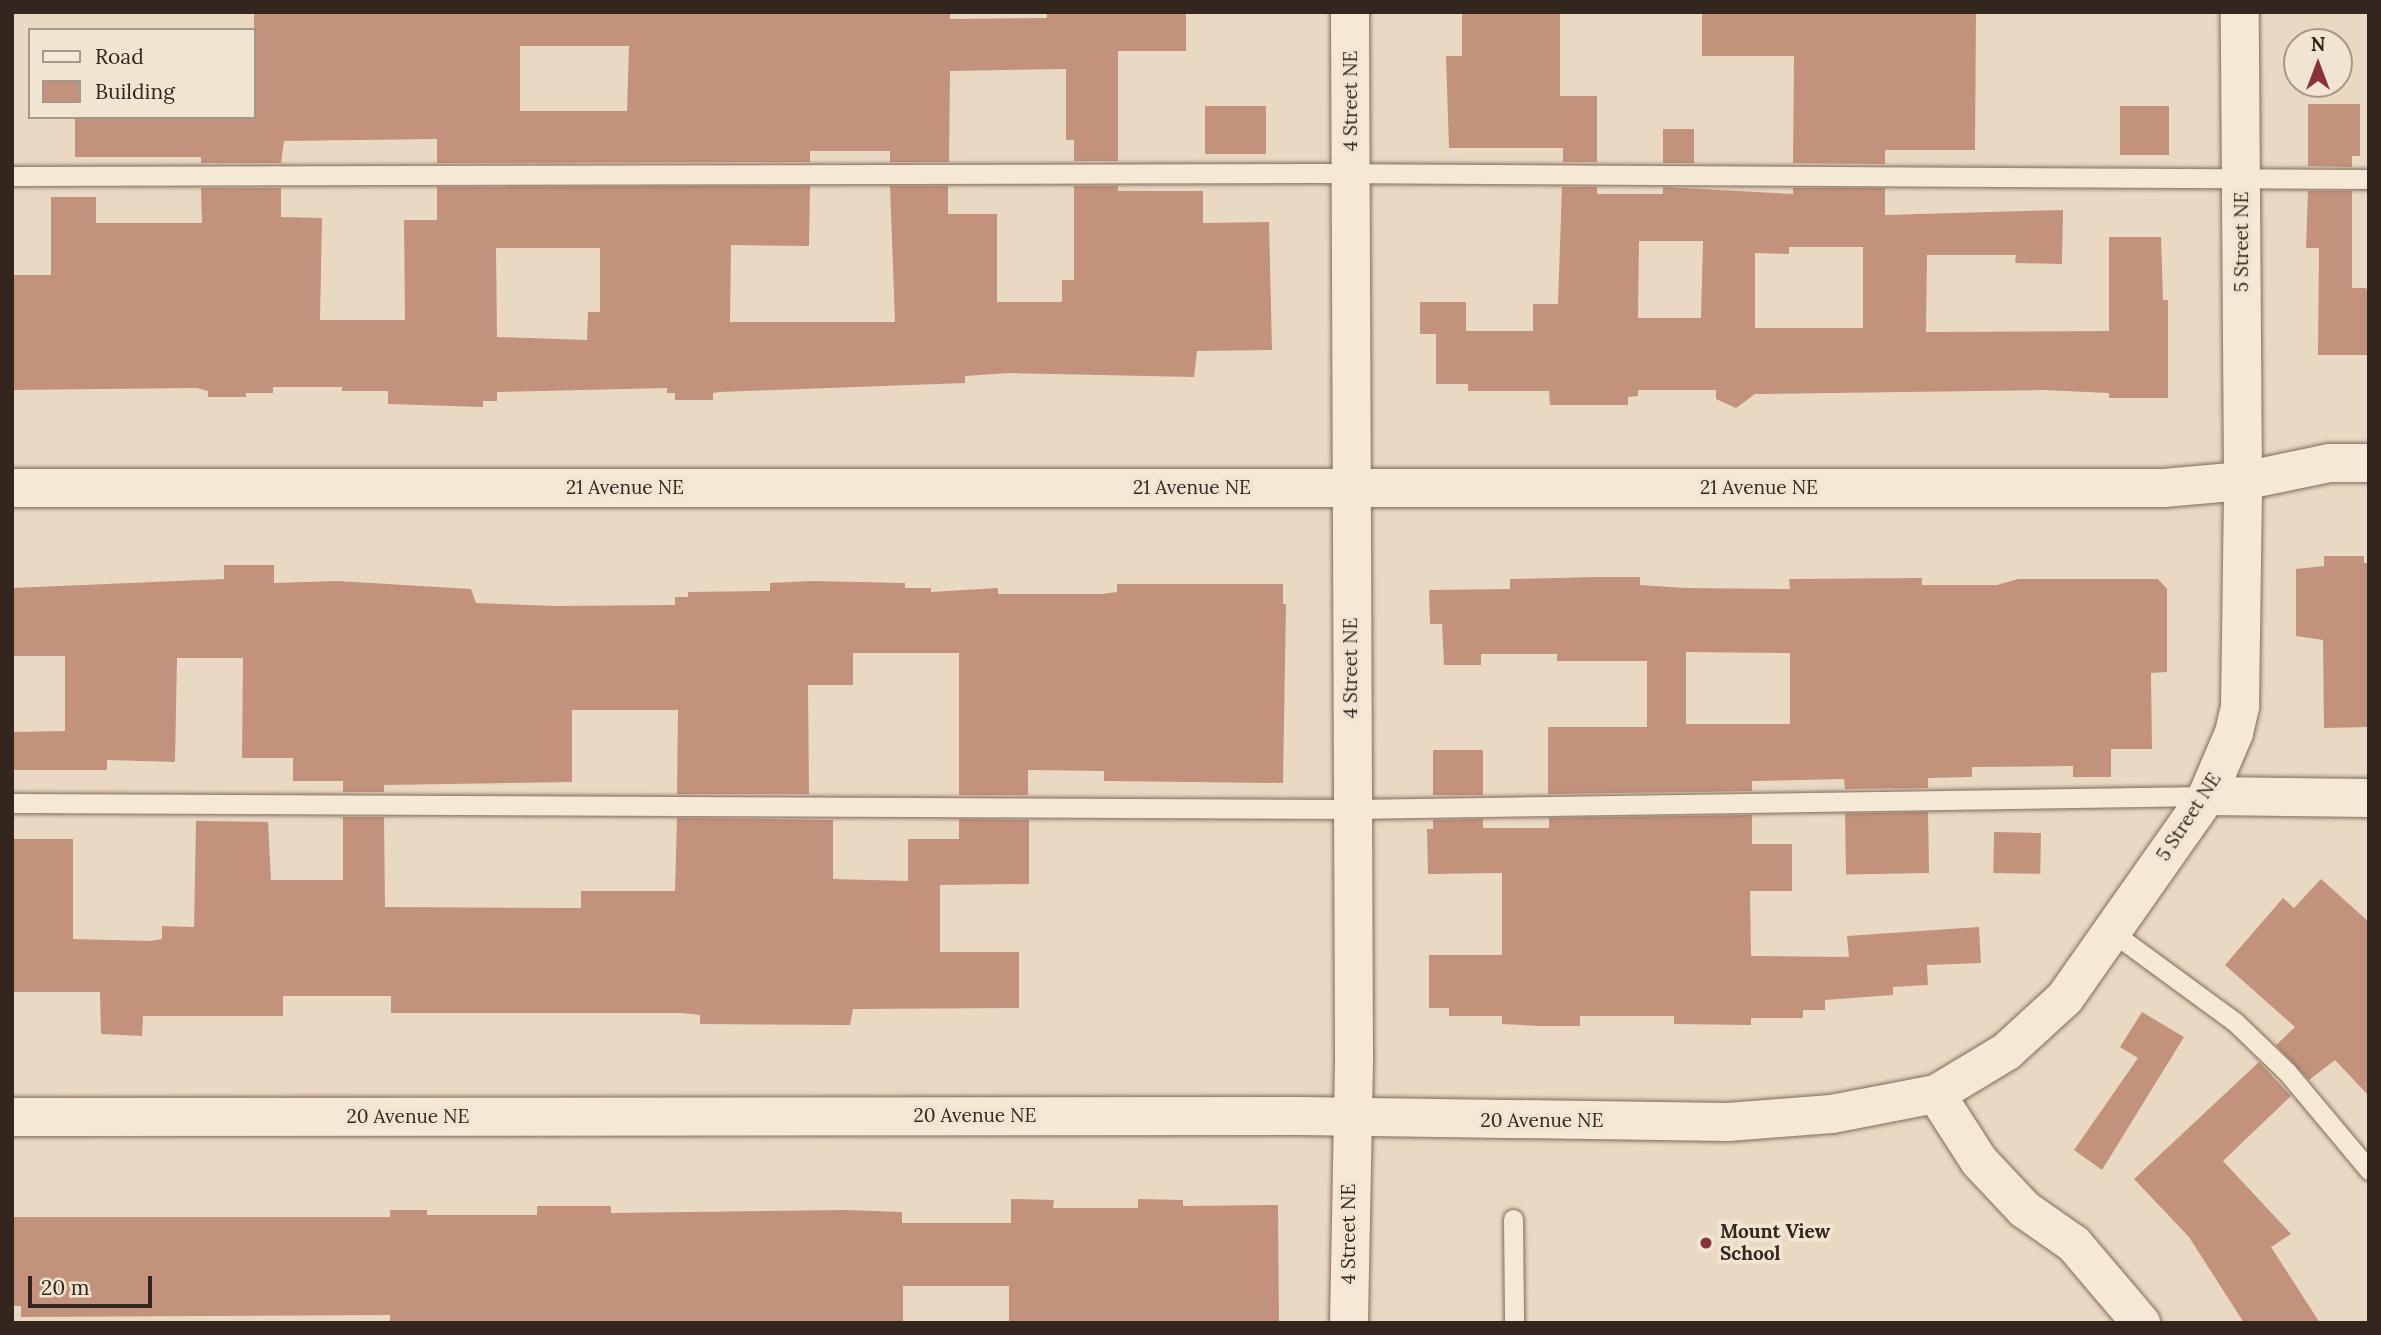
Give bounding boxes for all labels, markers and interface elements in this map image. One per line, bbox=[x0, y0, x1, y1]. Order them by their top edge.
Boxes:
legend bbox=[28, 28, 256, 119]
north arrow bbox=[2283, 28, 2353, 98]
text: N bbox=[2311, 32, 2325, 56]
text: Road bbox=[95, 43, 144, 70]
street label: 4 Street NE bbox=[1340, 51, 1362, 151]
text: Building bbox=[95, 78, 175, 105]
street label: 5 Street NE bbox=[2231, 192, 2253, 292]
street label: 21 Avenue NE bbox=[566, 477, 684, 499]
street label: 21 Avenue NE bbox=[1133, 477, 1251, 499]
street label: 21 Avenue NE bbox=[1700, 477, 1818, 499]
street label: 4 Street NE bbox=[1340, 618, 1362, 718]
street label: 5 Street NE bbox=[2152, 769, 2226, 865]
street label: 20 Avenue NE bbox=[914, 1105, 1036, 1127]
street label: 20 Avenue NE bbox=[347, 1106, 469, 1128]
street label: 20 Avenue NE bbox=[1481, 1110, 1603, 1132]
street label: 4 Street NE bbox=[1338, 1184, 1360, 1284]
place label: Mount View School bbox=[1720, 1221, 1830, 1265]
marker: Mount View School bbox=[1698, 1235, 1714, 1251]
scale bar bbox=[32, 1262, 156, 1306]
text: 20 m bbox=[41, 1274, 90, 1301]

